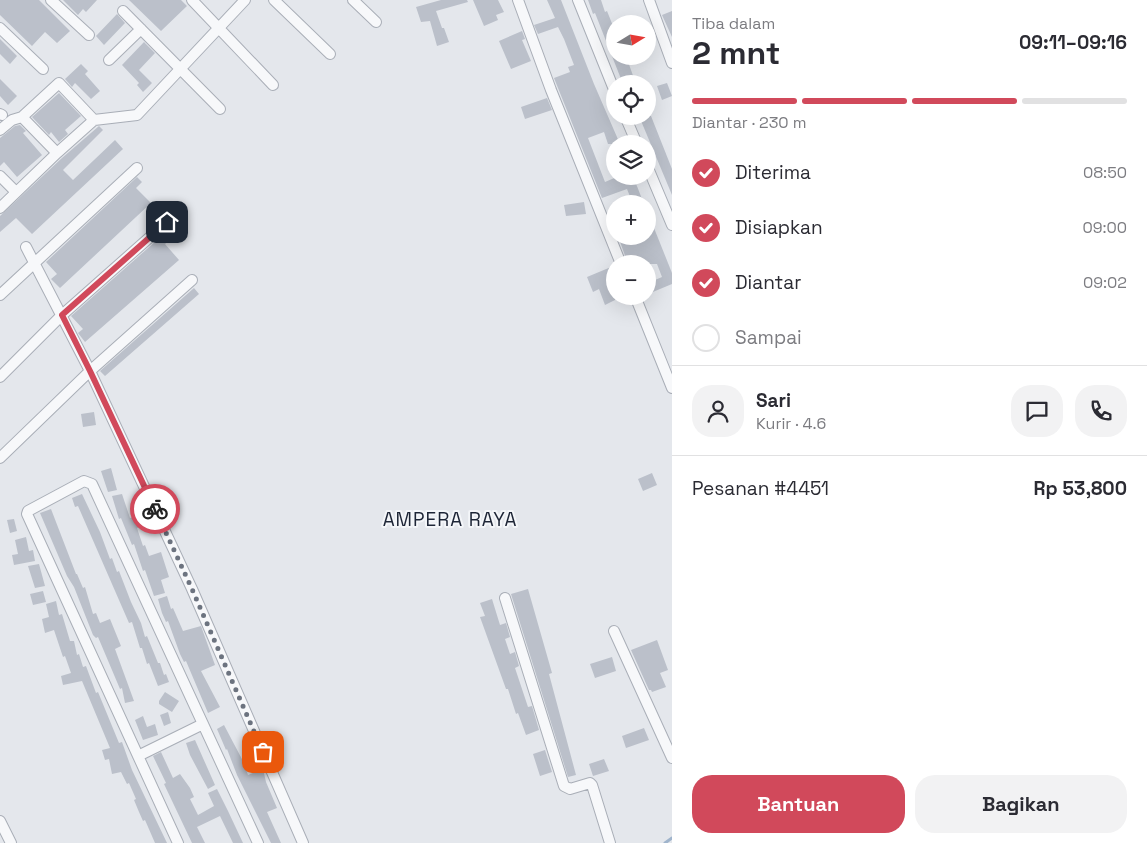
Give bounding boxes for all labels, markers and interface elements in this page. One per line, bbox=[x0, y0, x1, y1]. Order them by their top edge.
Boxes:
text: Tiba dalam bbox=[692, 13, 775, 34]
north arrow bbox=[606, 15, 656, 65]
map controls bbox=[606, 15, 656, 305]
text: 09:11–09:16 bbox=[1019, 30, 1127, 55]
text: 2 mnt bbox=[692, 33, 780, 73]
button: locate bbox=[606, 75, 656, 125]
text: Diantar · 230 m bbox=[692, 112, 806, 133]
button: layers bbox=[606, 135, 656, 185]
icon: check bbox=[692, 159, 720, 187]
text: Diterima bbox=[735, 160, 811, 185]
text: 08:50 bbox=[1083, 162, 1127, 183]
button: + bbox=[606, 195, 656, 245]
pin bbox=[146, 201, 188, 243]
icon: home bbox=[153, 208, 181, 236]
icon: check bbox=[692, 214, 720, 242]
text: Disiapkan bbox=[735, 215, 823, 240]
text: 09:00 bbox=[1082, 217, 1127, 238]
button: − bbox=[606, 255, 656, 305]
icon: check bbox=[692, 269, 720, 297]
text: Diantar bbox=[735, 270, 801, 295]
text: 09:02 bbox=[1083, 272, 1127, 293]
text: Sampai bbox=[735, 325, 802, 350]
button: person bbox=[692, 385, 744, 437]
button: chat bbox=[1011, 385, 1063, 437]
button: phone bbox=[1075, 385, 1127, 437]
text: Sari bbox=[756, 388, 791, 413]
text: Kurir · 4.6 bbox=[756, 413, 826, 434]
text: Pesanan #4451 bbox=[692, 476, 829, 501]
text: Rp 53,800 bbox=[1033, 476, 1127, 501]
courier bbox=[130, 484, 180, 534]
icon: bike bbox=[141, 495, 169, 523]
district label: AMPERA RAYA bbox=[383, 507, 517, 532]
pin bbox=[242, 731, 284, 773]
icon: bag bbox=[249, 738, 277, 766]
button: Bantuan bbox=[692, 775, 905, 833]
button: Bagikan bbox=[915, 775, 1127, 833]

